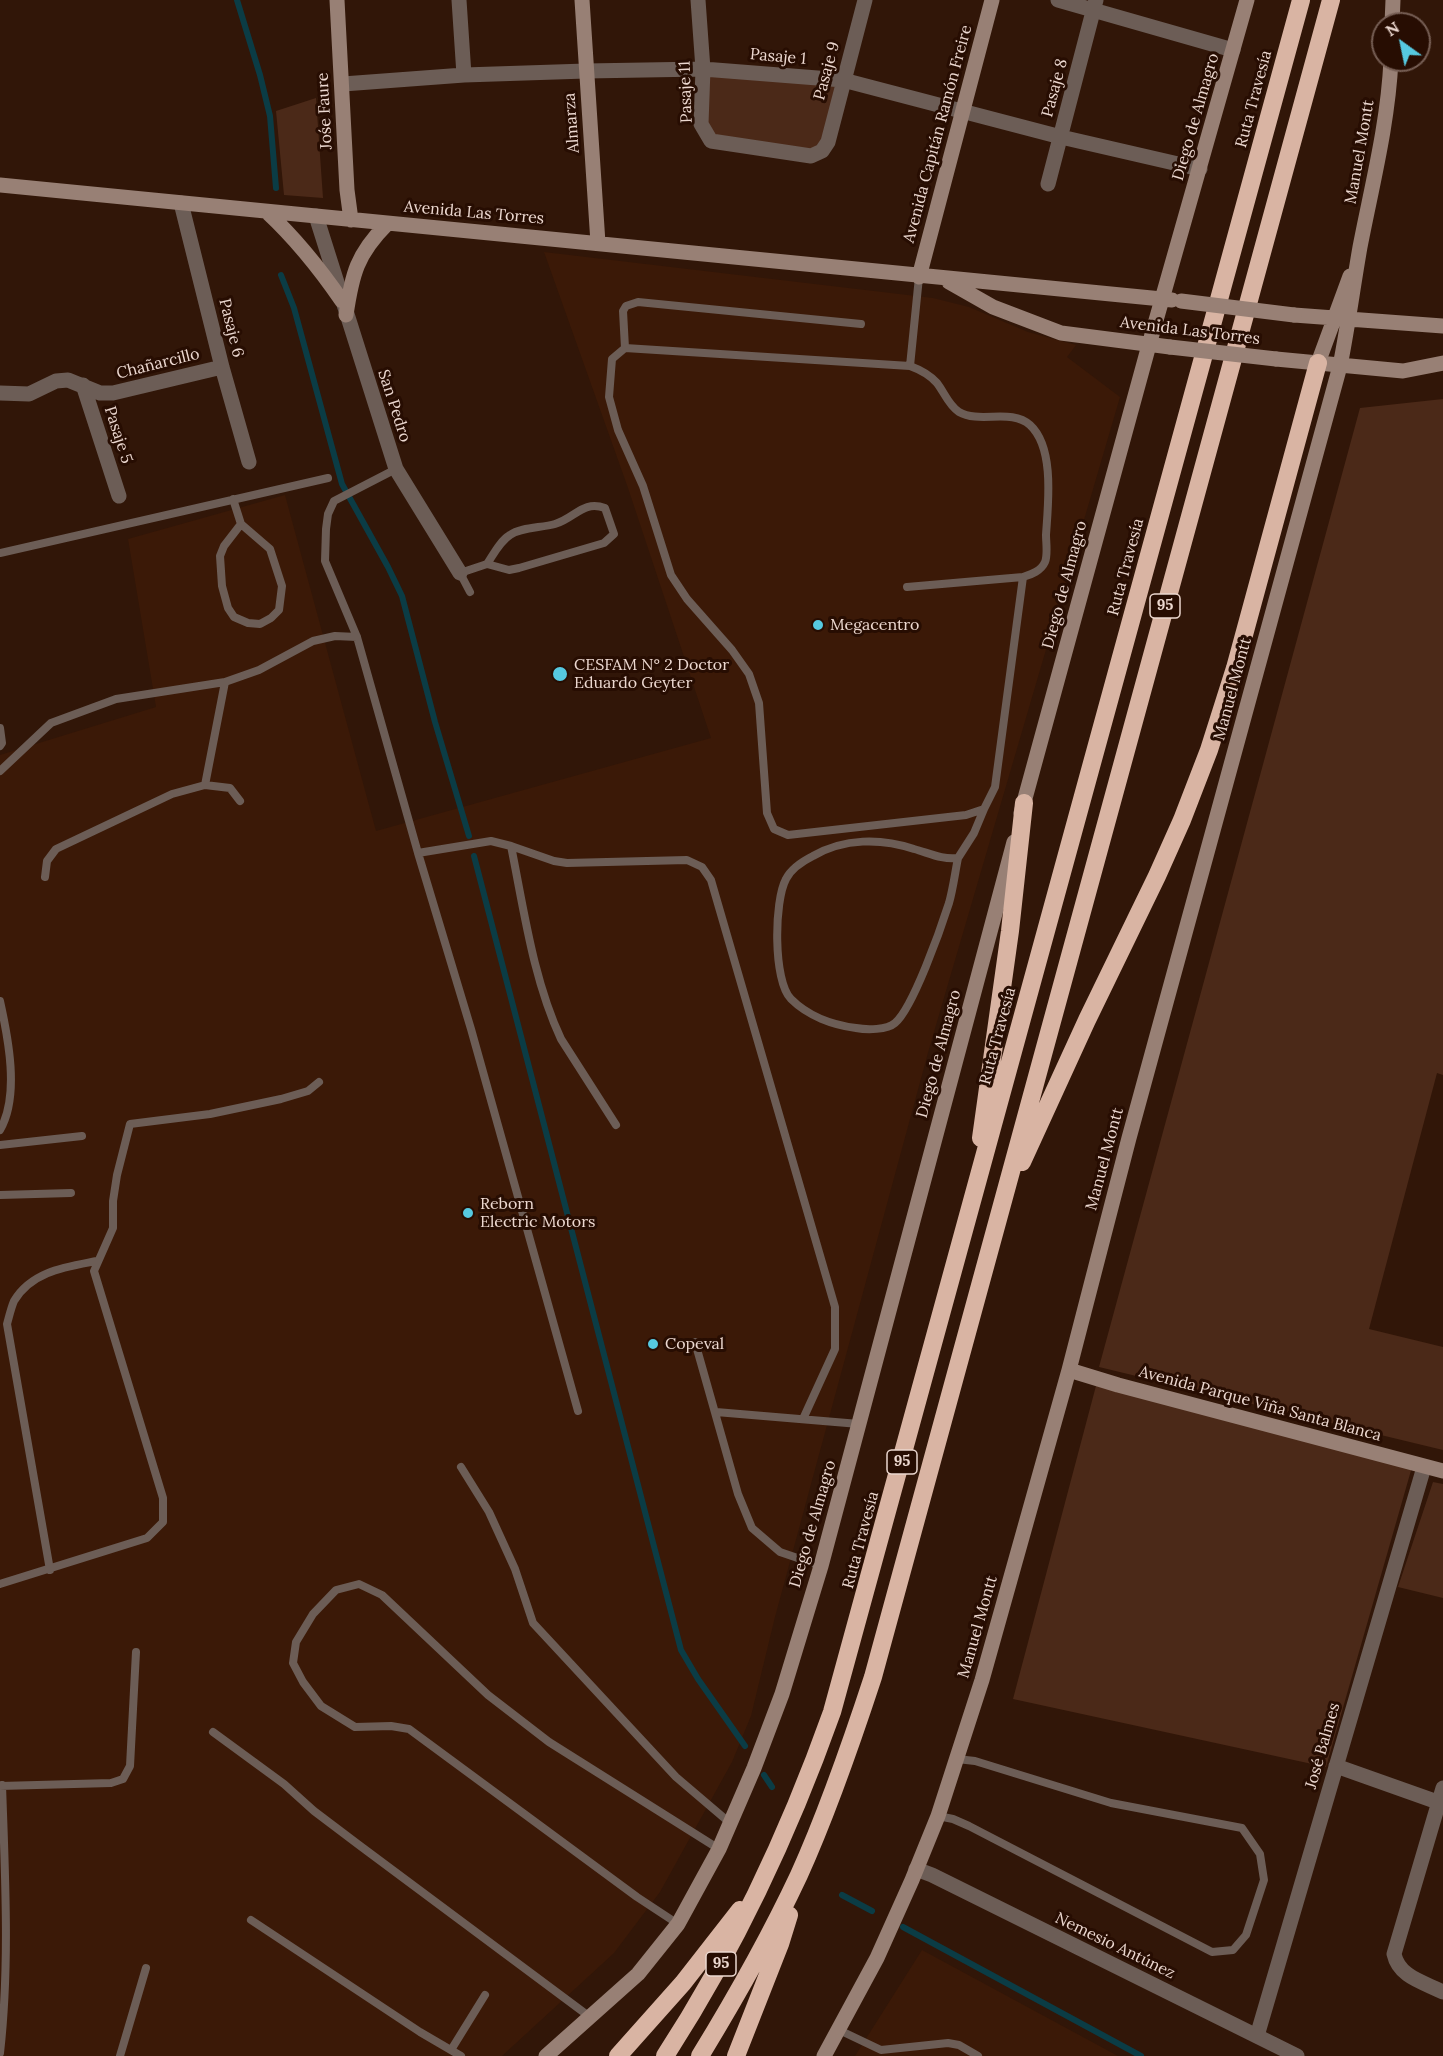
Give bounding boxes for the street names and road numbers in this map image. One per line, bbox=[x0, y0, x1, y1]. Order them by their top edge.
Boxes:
street label: Avenida Capitán Ramón Freire bbox=[900, 23, 976, 245]
street label: Pasaje 9 bbox=[810, 40, 844, 102]
street label: Pasaje 1 bbox=[749, 45, 807, 69]
street label: Ruta Travesía bbox=[1232, 48, 1276, 150]
street label: Diego de Almagro bbox=[1169, 51, 1223, 183]
street label: Pasaje 8 bbox=[1038, 57, 1072, 119]
street label: Pasaje 11 bbox=[675, 61, 697, 123]
street label: Jośe Faure bbox=[313, 72, 337, 150]
street label: Almarza bbox=[560, 92, 584, 154]
street label: Manuel Montt bbox=[1341, 98, 1379, 206]
street label: Avenida Las Torres bbox=[403, 197, 545, 229]
street label: Pasaje 6 bbox=[214, 297, 248, 359]
street label: Avenida Las Torres bbox=[1119, 313, 1261, 349]
street label: Chañarcillo bbox=[114, 344, 202, 384]
street label: San Pedro bbox=[373, 367, 415, 445]
street label: Pasaje 5 bbox=[100, 404, 136, 466]
street label: Ruta Travesía bbox=[1104, 516, 1148, 618]
street label: Diego de Almagro bbox=[1039, 519, 1091, 651]
road number: 95 bbox=[1150, 594, 1180, 618]
street label: Manuel Montt bbox=[1210, 636, 1256, 742]
street label: Ruta Travesía bbox=[976, 985, 1020, 1087]
street label: Diego de Almagro bbox=[913, 988, 965, 1120]
street label: Manuel Montt bbox=[1082, 1106, 1128, 1212]
street label: Avenida Parque Viña Santa Blanca bbox=[1137, 1362, 1383, 1446]
road number: 95 bbox=[887, 1450, 917, 1474]
street label: Diego de Almagro bbox=[786, 1458, 840, 1590]
street label: Ruta Travesía bbox=[839, 1489, 883, 1591]
street label: Manuel Montt bbox=[954, 1574, 1002, 1680]
street label: José Balmes bbox=[1302, 1701, 1344, 1791]
street label: Nemesio Antúnez bbox=[1052, 1909, 1178, 1983]
road number: 95 bbox=[706, 1952, 736, 1976]

